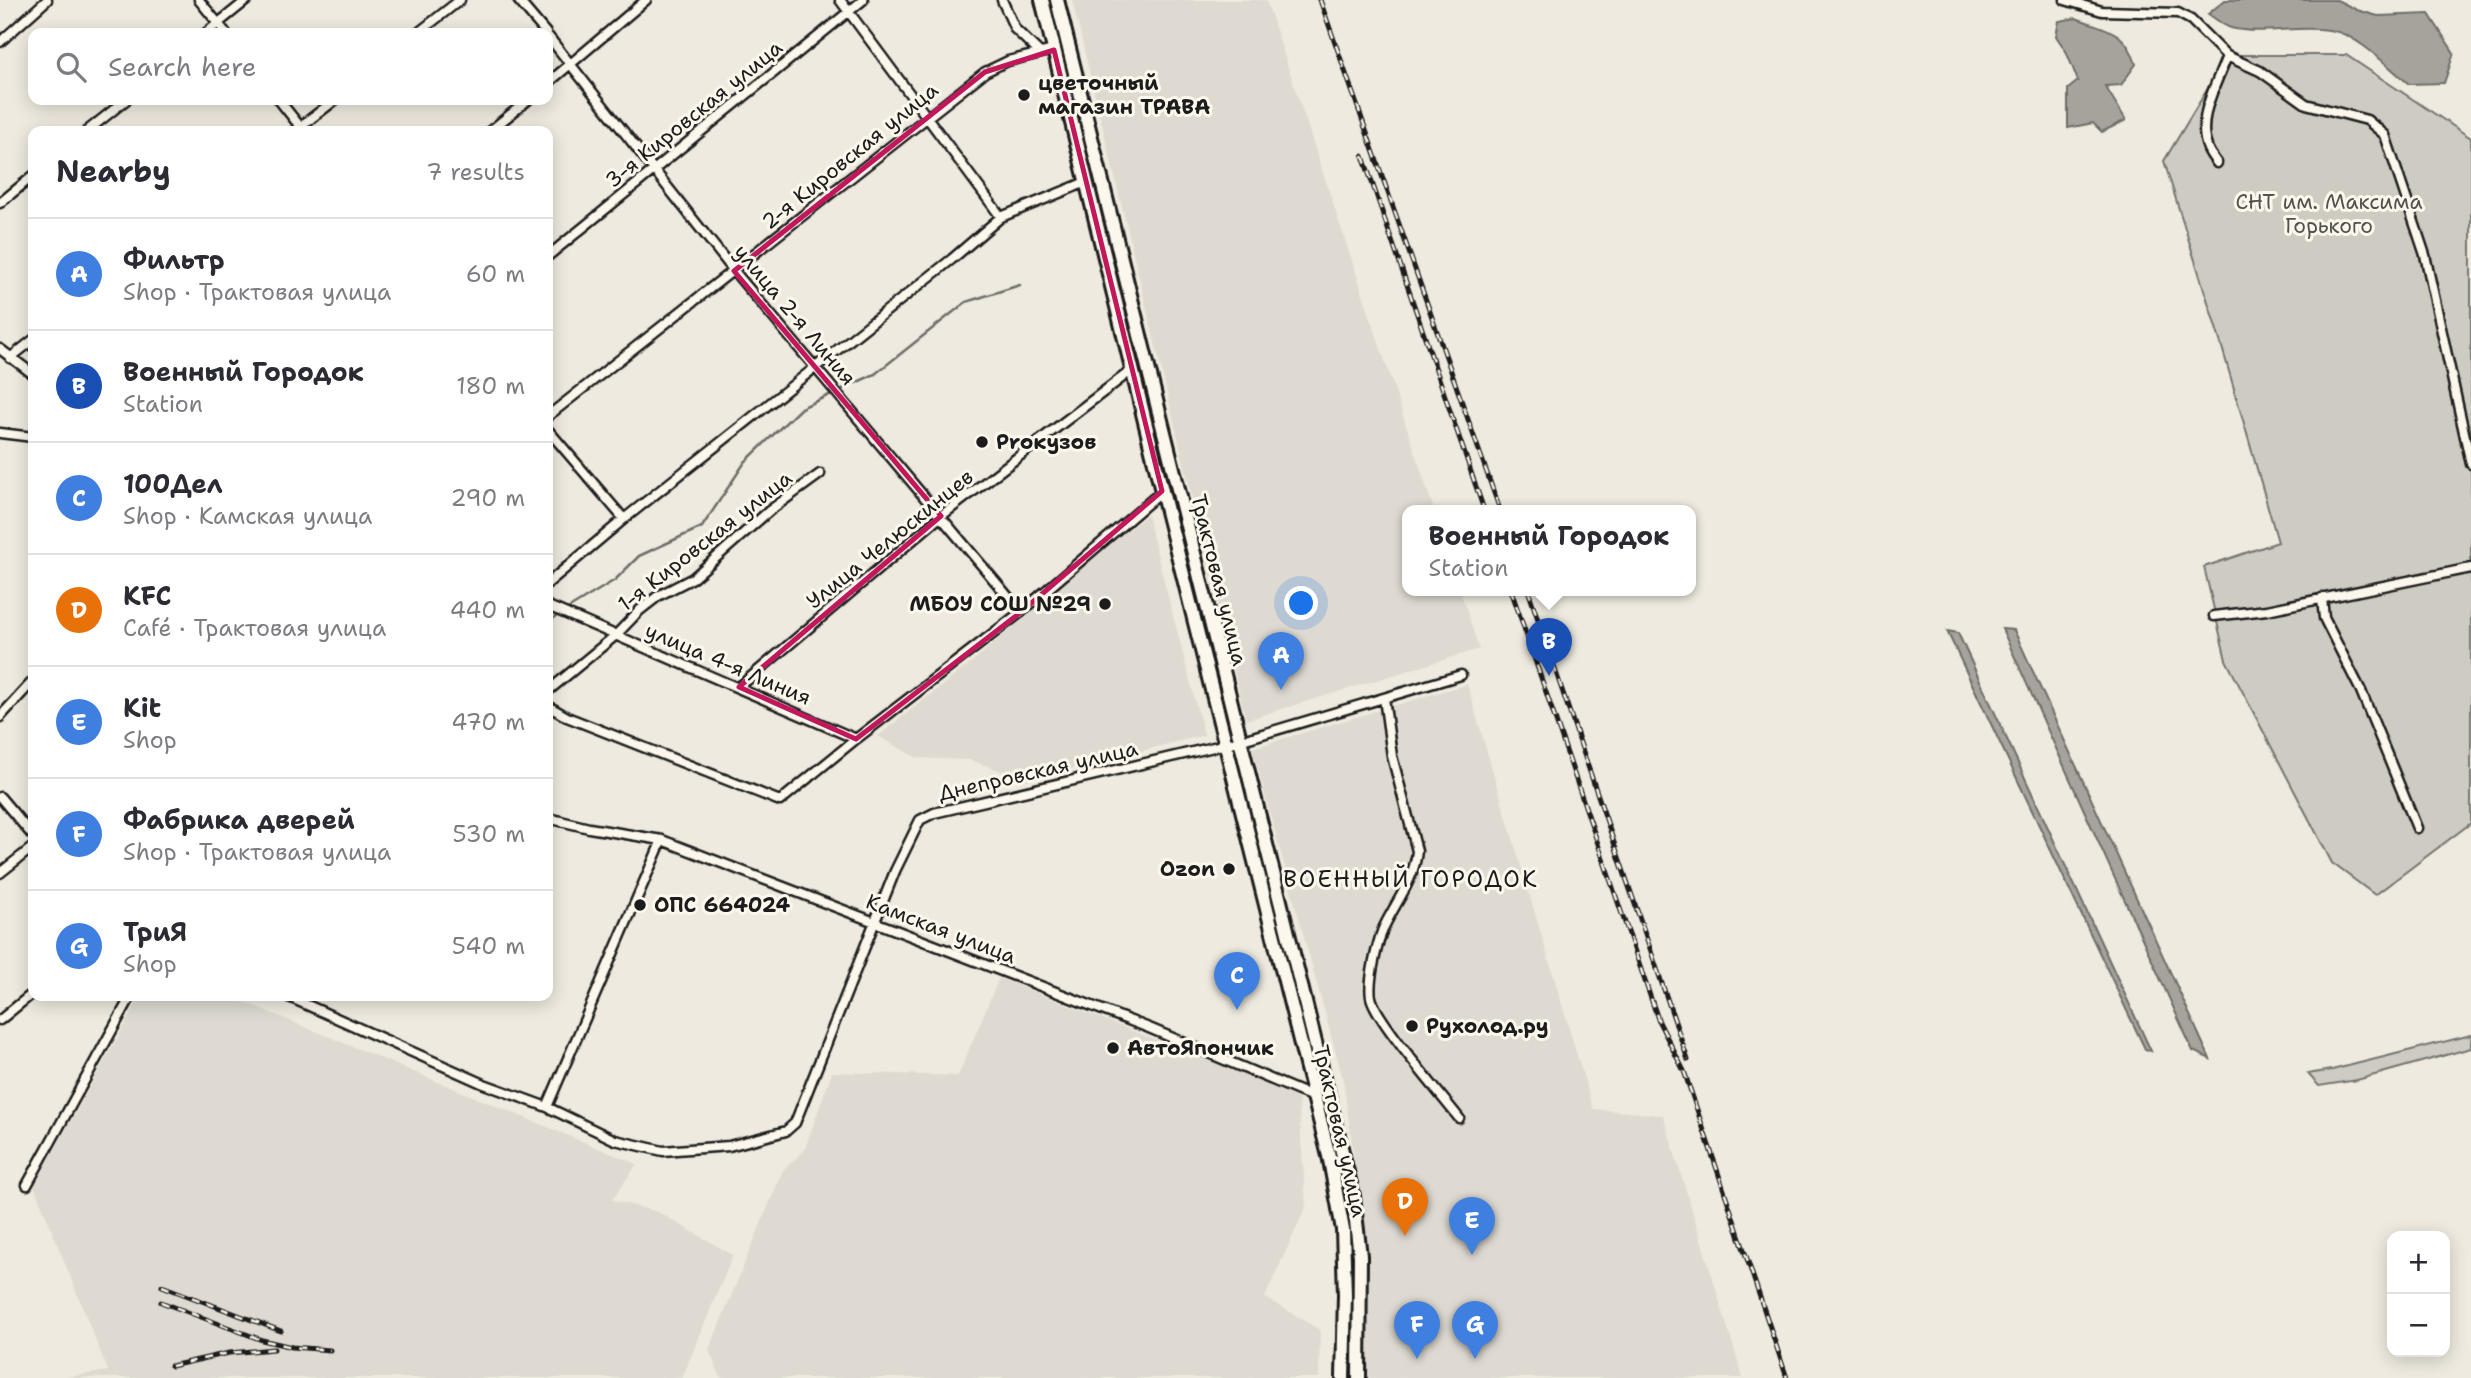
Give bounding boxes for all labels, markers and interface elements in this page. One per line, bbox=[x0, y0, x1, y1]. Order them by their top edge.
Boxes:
search box bbox=[28, 28, 553, 105]
street label: 3-я Кировская улица bbox=[600, 34, 788, 194]
icon: search bbox=[52, 48, 90, 86]
text: Search here bbox=[108, 49, 257, 84]
place label: цветочный магазин ТРАВА bbox=[1038, 69, 1210, 121]
street label: 2-я Кировская улица bbox=[756, 76, 944, 236]
marker: цветочный магазин ТРАВА bbox=[1016, 87, 1032, 103]
text: Nearby bbox=[56, 151, 171, 192]
text: 7 results bbox=[426, 157, 525, 187]
park label: СНТ им. Максима Горького bbox=[2235, 188, 2423, 240]
street label: улица 2-я Линия bbox=[728, 239, 862, 391]
text: Фильтр bbox=[123, 242, 225, 277]
text: A bbox=[70, 259, 88, 289]
text: 60 m bbox=[466, 259, 525, 289]
text: Shop · Трактовая улица bbox=[123, 277, 391, 307]
text: Военный Городок bbox=[123, 354, 364, 389]
text: B bbox=[72, 371, 86, 401]
text: 180 m bbox=[456, 371, 525, 401]
text: Station bbox=[123, 389, 203, 419]
place label: Proкузов bbox=[996, 428, 1097, 456]
marker: Proкузов bbox=[974, 434, 990, 450]
street label: Улица Челюскинцев bbox=[801, 463, 979, 615]
street label: 1-я Кировская улица bbox=[612, 464, 798, 618]
text: 100Дел bbox=[123, 466, 223, 501]
text: C bbox=[72, 483, 86, 513]
text: 290 m bbox=[451, 483, 525, 513]
street label: Трактовая улица bbox=[1184, 491, 1254, 669]
text: Shop · Камская улица bbox=[123, 501, 372, 531]
popup bbox=[1402, 505, 1696, 596]
text: Военный Городок bbox=[1429, 518, 1669, 553]
text: Station bbox=[1429, 553, 1508, 583]
text: KFC bbox=[123, 578, 172, 613]
your location bbox=[1284, 586, 1318, 620]
place label: МБОУ СОШ №29 bbox=[909, 590, 1091, 618]
text: D bbox=[71, 595, 87, 625]
text: 440 m bbox=[450, 595, 525, 625]
marker: МБОУ СОШ №29 bbox=[1097, 596, 1113, 612]
text: Café · Трактовая улица bbox=[123, 613, 386, 643]
street label: улица 4-я Линия bbox=[641, 616, 815, 712]
pin: B bbox=[1526, 618, 1572, 676]
pin: A bbox=[1258, 632, 1304, 690]
text: Kit bbox=[123, 690, 161, 725]
text: E bbox=[71, 707, 87, 737]
text: 470 m bbox=[451, 707, 525, 737]
text: Shop bbox=[123, 725, 177, 755]
street label: Днепровская улица bbox=[936, 734, 1140, 808]
text: Фабрика дверей bbox=[123, 802, 355, 837]
text: F bbox=[72, 819, 86, 849]
text: 530 m bbox=[453, 819, 525, 849]
text: Shop · Трактовая улица bbox=[123, 837, 391, 867]
place label: Ozon bbox=[1160, 855, 1215, 883]
marker: Ozon bbox=[1221, 861, 1237, 877]
district label: ВОЕННЫЙ ГОРОДОК bbox=[1283, 864, 1539, 894]
street label: Камская улица bbox=[862, 888, 1020, 970]
place label: ОПС 664024 bbox=[654, 891, 791, 919]
marker: ОПС 664024 bbox=[632, 897, 648, 913]
text: ТриЯ bbox=[123, 914, 187, 949]
text: G bbox=[70, 931, 88, 961]
text: 540 m bbox=[452, 931, 525, 961]
text: Shop bbox=[123, 949, 177, 979]
pin: C bbox=[1214, 952, 1260, 1010]
place label: Рухолод.ру bbox=[1426, 1012, 1549, 1040]
marker: Рухолод.ру bbox=[1404, 1018, 1420, 1034]
place label: АвтоЯпончик bbox=[1127, 1034, 1274, 1062]
marker: АвтоЯпончик bbox=[1105, 1040, 1121, 1056]
street label: Трактовая улица bbox=[1307, 1042, 1373, 1220]
pin: D bbox=[1382, 1178, 1428, 1236]
pin: E bbox=[1449, 1197, 1495, 1255]
map controls bbox=[2387, 1231, 2450, 1357]
button: + bbox=[2387, 1231, 2450, 1294]
button: − bbox=[2387, 1294, 2450, 1357]
pin: F bbox=[1394, 1301, 1440, 1359]
pin: G bbox=[1452, 1301, 1498, 1359]

